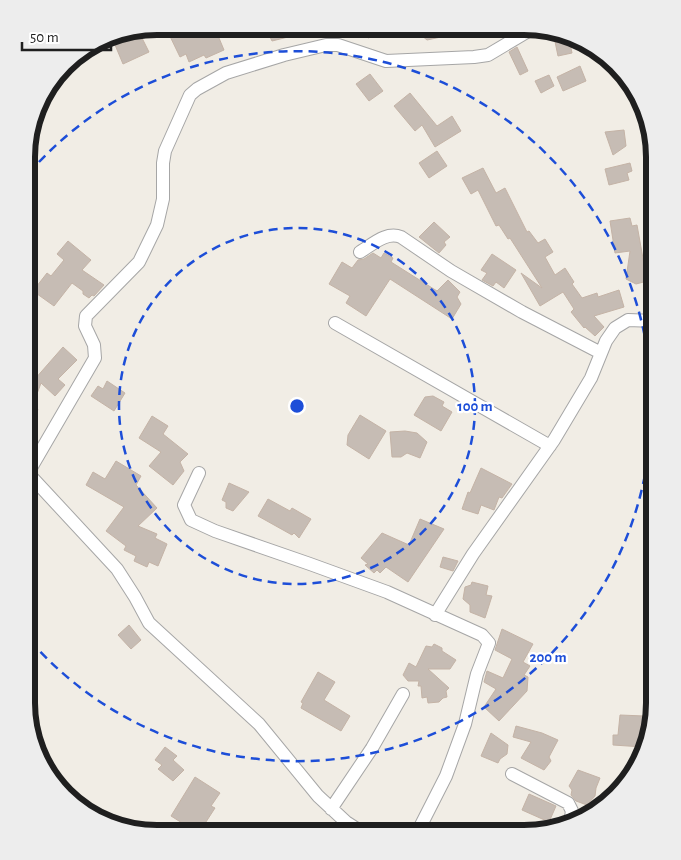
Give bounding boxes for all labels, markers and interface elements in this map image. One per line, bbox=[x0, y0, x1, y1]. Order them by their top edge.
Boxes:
scale bar bbox=[22, 20, 111, 52]
text: 50 m bbox=[30, 30, 59, 45]
centre of rings bbox=[288, 397, 306, 415]
text: 100 m bbox=[457, 399, 493, 414]
text: 200 m bbox=[529, 650, 567, 665]

